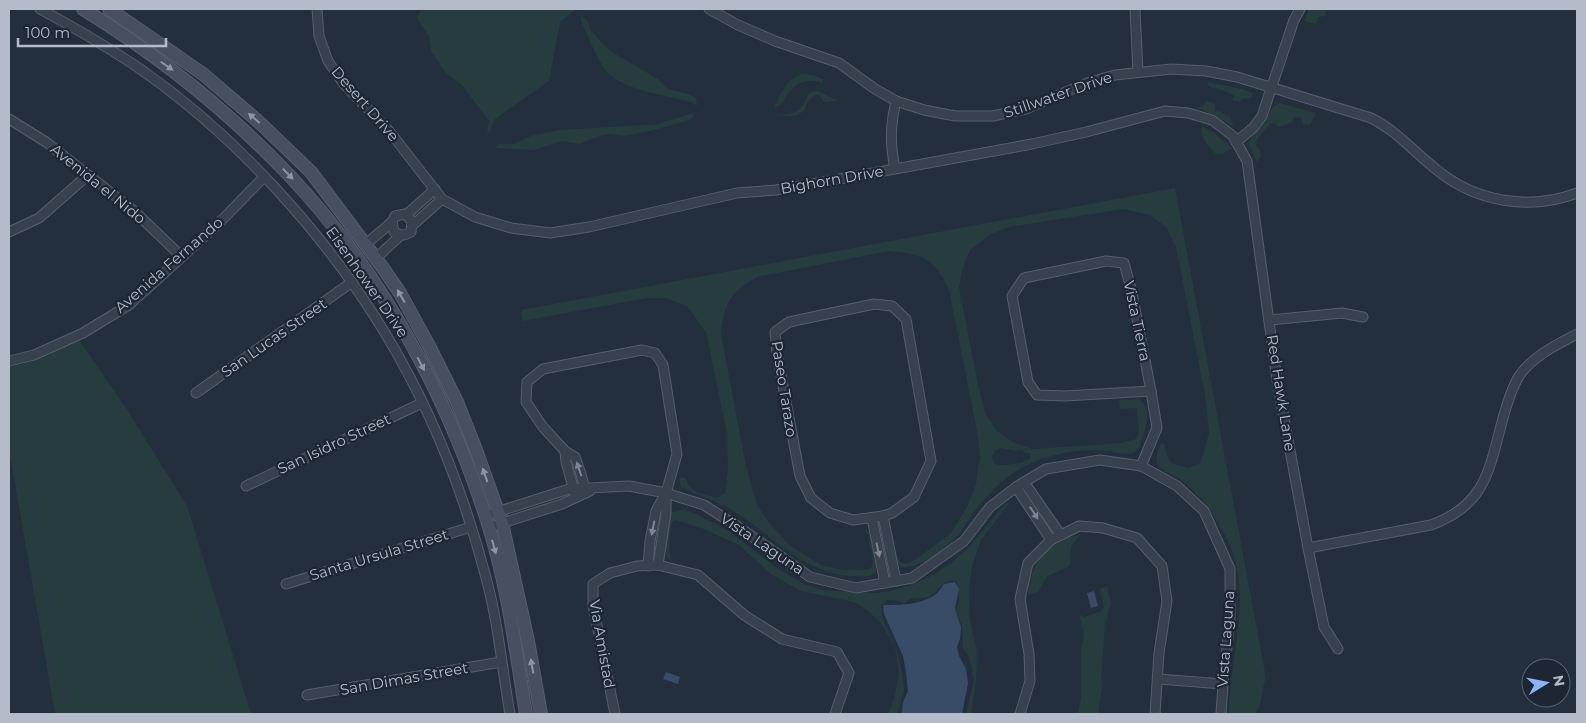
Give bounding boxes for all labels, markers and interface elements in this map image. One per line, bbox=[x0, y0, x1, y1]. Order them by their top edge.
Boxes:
scale bar bbox=[18, 15, 165, 47]
text: 100 m bbox=[25, 23, 70, 42]
one-way arrow bbox=[160, 61, 173, 71]
street label: Desert Drive bbox=[328, 62, 403, 145]
street label: Stillwater Drive bbox=[1001, 67, 1114, 122]
one-way arrow bbox=[248, 112, 261, 123]
street label: Avenida el Nido bbox=[47, 139, 150, 228]
street label: Bighorn Drive bbox=[779, 161, 885, 198]
one-way arrow bbox=[282, 168, 294, 180]
street label: Avenida Fernando bbox=[111, 212, 227, 317]
street label: Eisenhower Drive bbox=[322, 223, 413, 341]
street label: Vista Tierra bbox=[1120, 279, 1155, 363]
one-way arrow bbox=[397, 290, 406, 303]
street label: San Lucas Street bbox=[217, 294, 330, 381]
street label: Red Hawk Lane bbox=[1263, 333, 1300, 453]
street label: Paseo Tarazo bbox=[767, 339, 801, 438]
one-way arrow bbox=[417, 356, 425, 371]
street label: San Isidro Street bbox=[274, 409, 393, 478]
one-way arrow bbox=[575, 462, 582, 477]
one-way arrow bbox=[481, 467, 489, 482]
one-way arrow bbox=[1029, 507, 1038, 520]
street label: Vista Laguna bbox=[717, 509, 808, 579]
one-way arrow bbox=[648, 520, 656, 536]
street label: Santa Ursula Street bbox=[307, 524, 451, 585]
one-way arrow bbox=[490, 539, 498, 554]
one-way arrow bbox=[875, 543, 883, 559]
street label: Vista Laguna bbox=[1213, 590, 1238, 688]
street label: Via Amistad bbox=[585, 598, 620, 690]
street label: San Dimas Street bbox=[338, 658, 470, 699]
one-way arrow bbox=[528, 658, 536, 674]
north arrow bbox=[1521, 658, 1571, 708]
text: N bbox=[1549, 674, 1569, 688]

